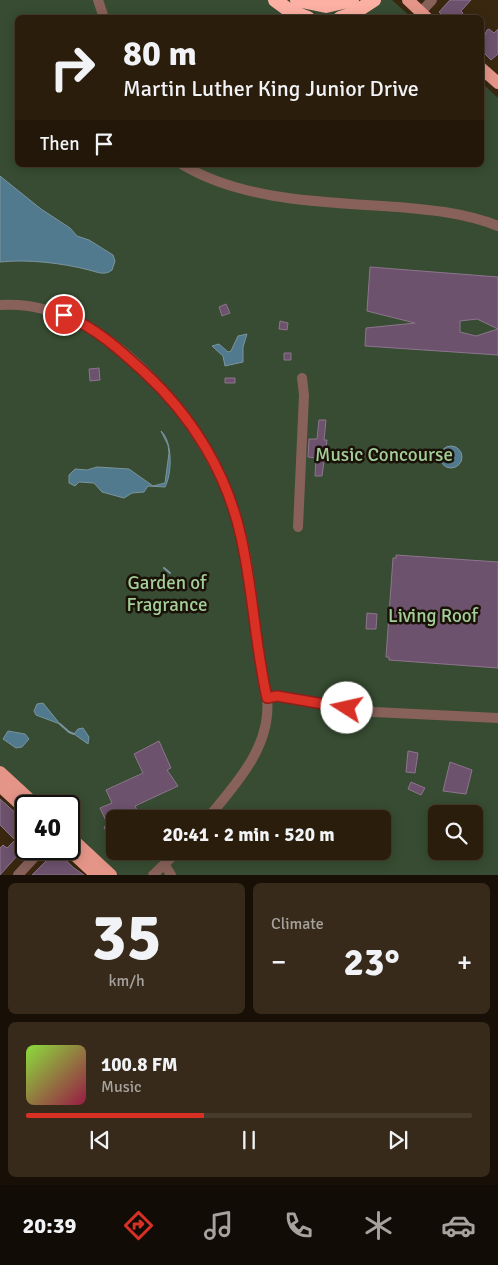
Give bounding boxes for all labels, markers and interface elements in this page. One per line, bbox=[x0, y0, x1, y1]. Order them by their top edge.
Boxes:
text: 80 m bbox=[123, 32, 197, 75]
icon: right bbox=[40, 35, 105, 100]
text: Martin Luther King Junior Drive bbox=[123, 75, 419, 102]
icon: arrive bbox=[90, 130, 118, 158]
text: Then bbox=[40, 132, 80, 156]
pin bbox=[43, 294, 85, 336]
icon: arrive bbox=[50, 301, 78, 329]
park label: Music Concourse bbox=[315, 443, 453, 467]
park label: Garden of Fragrance bbox=[126, 571, 208, 617]
park label: Living Roof bbox=[388, 604, 480, 628]
position arrow bbox=[320, 681, 372, 733]
speed limit sign: 40 bbox=[15, 795, 80, 860]
map controls bbox=[428, 805, 483, 860]
button: search bbox=[428, 805, 483, 860]
text: 20:41 · 2 min · 520 m bbox=[162, 823, 335, 847]
text: 35 bbox=[91, 898, 162, 978]
text: Climate bbox=[271, 914, 324, 934]
text: 23° bbox=[343, 939, 400, 986]
text: − bbox=[271, 945, 286, 979]
text: + bbox=[457, 945, 472, 979]
text: km/h bbox=[108, 971, 145, 991]
text: 100.8 FM bbox=[101, 1053, 178, 1077]
text: Music bbox=[101, 1077, 142, 1097]
icon: previous bbox=[86, 1126, 114, 1154]
icon: pause bbox=[235, 1126, 263, 1154]
icon: next bbox=[384, 1126, 412, 1154]
icon: directions bbox=[121, 1208, 156, 1243]
icon: music bbox=[201, 1208, 236, 1243]
icon: phone bbox=[281, 1208, 316, 1243]
icon: climate bbox=[361, 1208, 396, 1243]
icon: car bbox=[441, 1208, 476, 1243]
text: 20:39 bbox=[22, 1212, 76, 1239]

